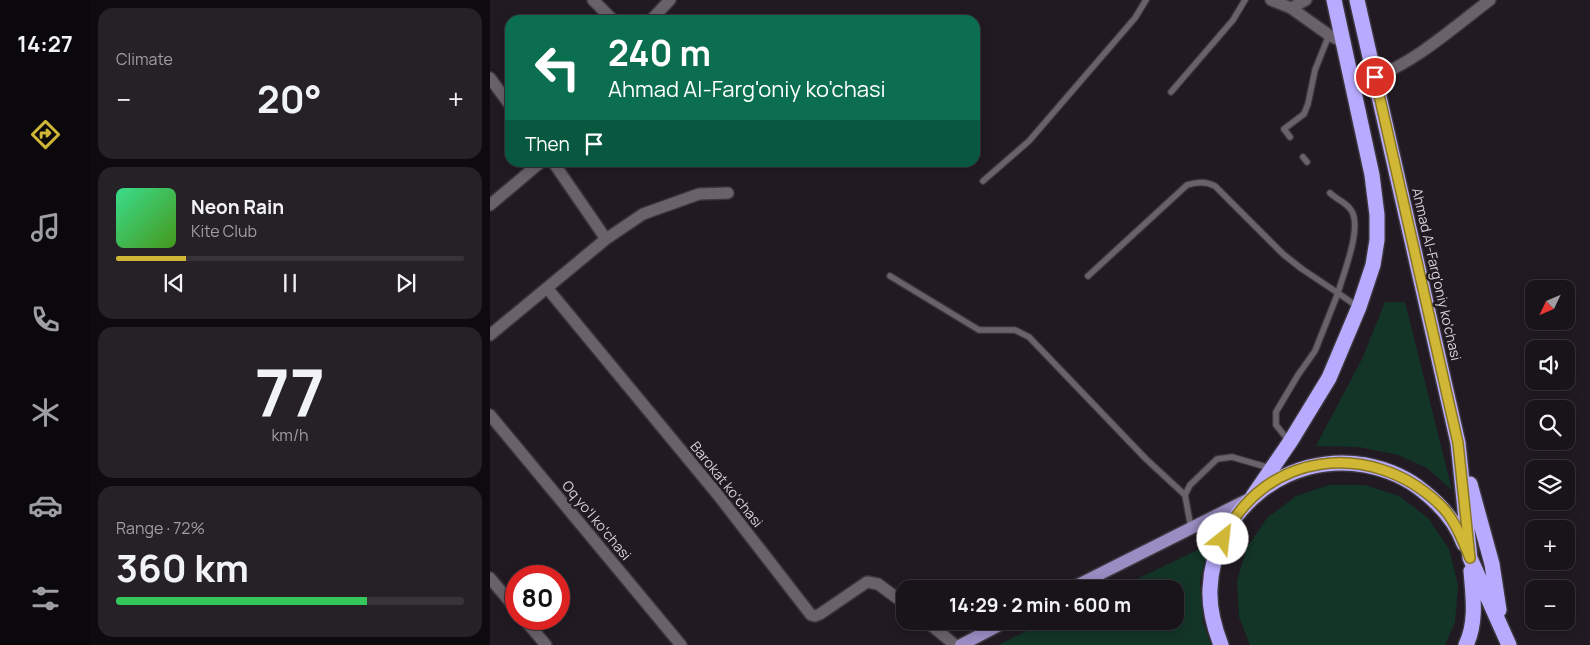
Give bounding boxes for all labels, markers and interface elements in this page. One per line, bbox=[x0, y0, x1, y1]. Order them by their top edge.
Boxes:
text: 14:27 bbox=[17, 29, 73, 59]
text: 240 m bbox=[608, 29, 711, 77]
icon: left bbox=[525, 35, 590, 100]
text: Climate bbox=[116, 48, 173, 70]
pin bbox=[1354, 56, 1396, 98]
icon: arrive bbox=[1361, 63, 1389, 91]
text: 20° bbox=[257, 72, 322, 124]
text: Ahmad Al-Farg'oniy ko'chasi bbox=[608, 74, 886, 104]
text: − bbox=[116, 80, 131, 118]
text: + bbox=[448, 80, 464, 118]
icon: directions bbox=[28, 117, 63, 152]
icon: arrive bbox=[580, 130, 608, 158]
text: Then bbox=[525, 131, 570, 157]
street label: Ahmad Al-Farg'oniy ko'chasi bbox=[1408, 186, 1466, 362]
text: Neon Rain bbox=[191, 194, 284, 220]
icon: music bbox=[28, 210, 63, 245]
text: Kite Club bbox=[191, 220, 257, 242]
icon: previous bbox=[160, 269, 188, 297]
icon: pause bbox=[276, 269, 304, 297]
icon: next bbox=[392, 269, 420, 297]
north arrow bbox=[1525, 280, 1575, 330]
map controls bbox=[1525, 280, 1575, 630]
icon: phone bbox=[28, 302, 63, 337]
button: sound bbox=[1525, 340, 1575, 390]
text: 77 bbox=[255, 347, 325, 436]
icon: climate bbox=[28, 395, 63, 430]
button: search bbox=[1525, 400, 1575, 450]
text: km/h bbox=[271, 424, 309, 446]
street label: Barokat koʻchasi bbox=[686, 437, 768, 531]
button: layers bbox=[1525, 460, 1575, 510]
street label: Oq yoʻl koʻchasi bbox=[558, 476, 636, 564]
icon: car bbox=[28, 488, 63, 523]
position arrow bbox=[1196, 512, 1248, 564]
text: Range · 72% bbox=[116, 517, 205, 539]
button: + bbox=[1525, 520, 1575, 570]
text: 360 km bbox=[116, 541, 249, 593]
speed limit sign: 80 bbox=[505, 565, 570, 630]
button: − bbox=[1525, 580, 1575, 630]
icon: filters bbox=[28, 581, 63, 616]
text: 14:29 · 2 min · 600 m bbox=[949, 592, 1131, 618]

